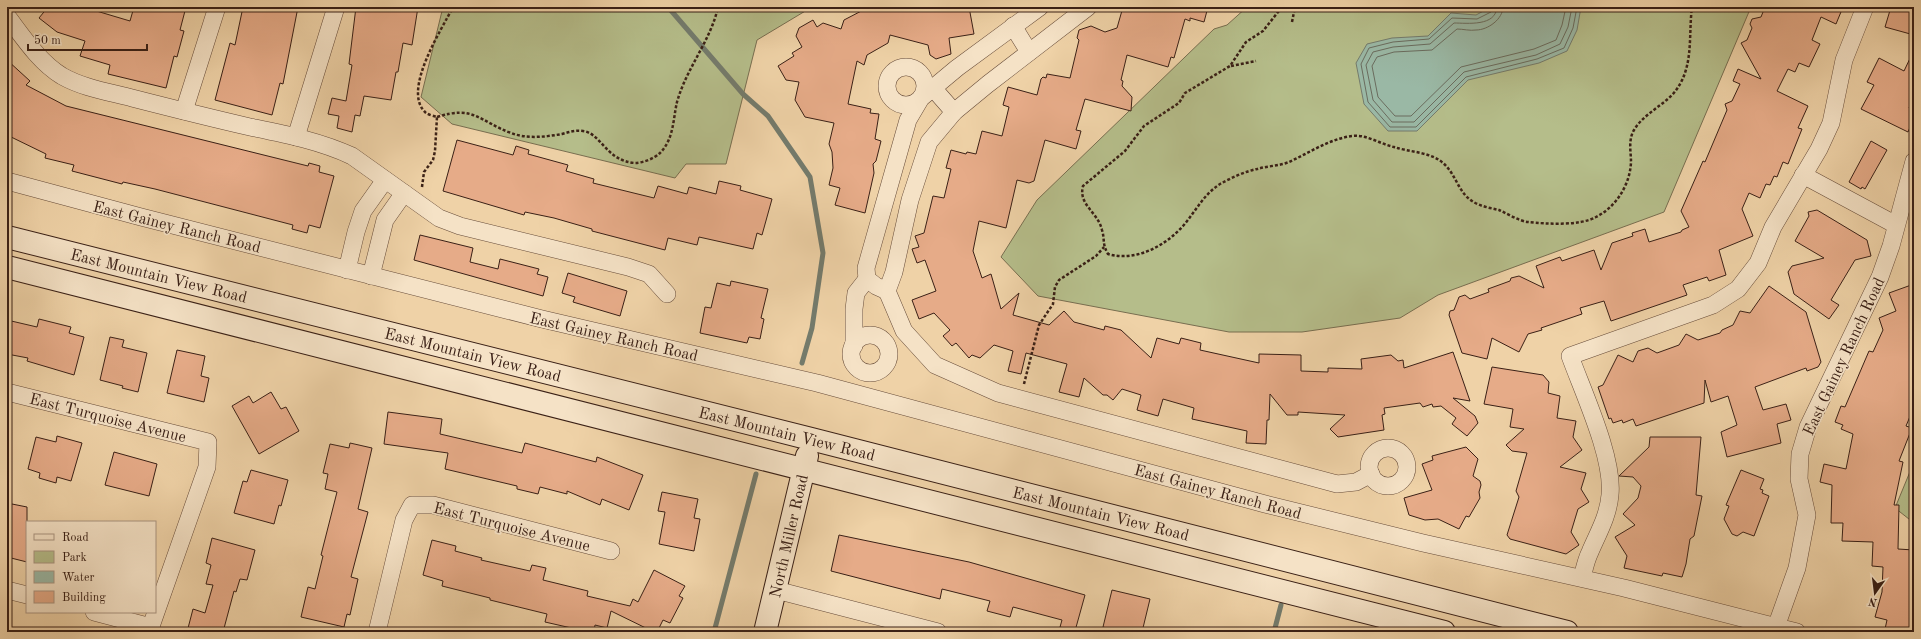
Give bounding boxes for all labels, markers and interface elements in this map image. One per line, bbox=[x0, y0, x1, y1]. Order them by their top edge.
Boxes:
scale bar bbox=[28, 26, 147, 52]
text: 50 m bbox=[34, 34, 61, 47]
street label: East Gainey Ranch Road bbox=[91, 199, 262, 257]
street label: East Mountain View Road bbox=[69, 247, 248, 307]
street label: East Gainey Ranch Road bbox=[1801, 275, 1889, 438]
street label: East Gainey Ranch Road bbox=[528, 311, 699, 365]
street label: East Mountain View Road bbox=[383, 326, 562, 386]
street label: East Turquoise Avenue bbox=[28, 392, 188, 446]
street label: East Mountain View Road bbox=[697, 405, 876, 465]
street label: East Gainey Ranch Road bbox=[1132, 463, 1303, 523]
street label: North Miller Road bbox=[768, 473, 812, 600]
street label: East Mountain View Road bbox=[1011, 485, 1190, 545]
street label: East Turquoise Avenue bbox=[432, 501, 592, 555]
legend bbox=[26, 521, 156, 613]
text: Road bbox=[62, 532, 89, 544]
text: Park bbox=[62, 552, 87, 564]
text: Water bbox=[62, 572, 95, 584]
north arrow bbox=[1855, 573, 1895, 613]
text: Building bbox=[62, 592, 106, 604]
text: N bbox=[1867, 595, 1878, 608]

